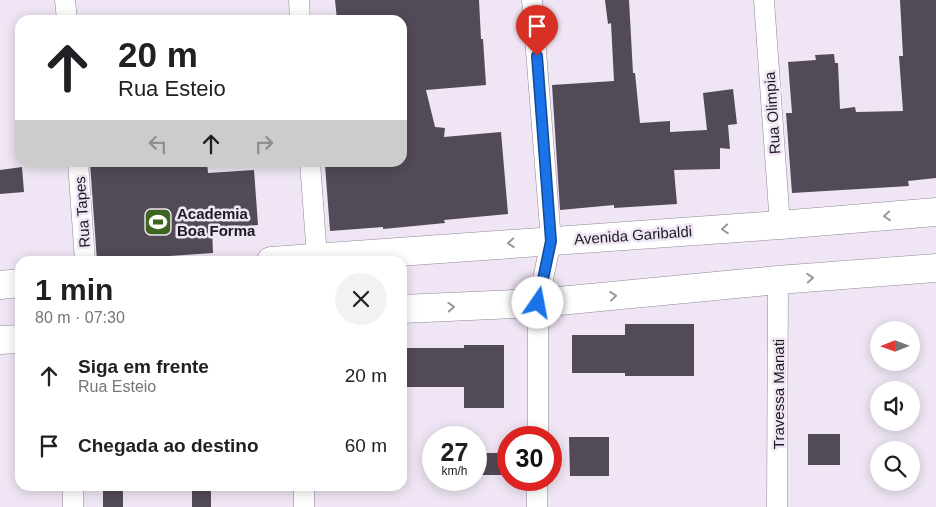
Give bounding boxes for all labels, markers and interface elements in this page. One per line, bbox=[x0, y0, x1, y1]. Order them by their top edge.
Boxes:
pin bbox=[516, 5, 558, 56]
icon: arrive bbox=[523, 12, 551, 40]
icon: ahead bbox=[35, 35, 100, 100]
text: 20 m bbox=[118, 35, 198, 74]
street label: Rua Olimpia bbox=[761, 71, 783, 155]
text: Rua Esteio bbox=[118, 76, 226, 101]
icon: left bbox=[144, 130, 172, 158]
icon: ahead bbox=[197, 130, 225, 158]
icon: right bbox=[250, 130, 278, 158]
street label: Rua Tapes bbox=[71, 176, 93, 248]
place label: Academia Boa Forma bbox=[177, 205, 256, 239]
sports icon: Academia Boa Forma bbox=[143, 207, 173, 237]
one-way arrow bbox=[883, 210, 891, 221]
street label: Avenida Garibaldi bbox=[573, 222, 693, 248]
one-way arrow bbox=[721, 223, 729, 234]
one-way arrow bbox=[507, 238, 515, 249]
one-way arrow bbox=[806, 272, 814, 283]
text: 1 min bbox=[35, 273, 113, 306]
button: close bbox=[335, 273, 387, 325]
position arrow bbox=[511, 276, 563, 328]
one-way arrow bbox=[610, 291, 618, 302]
one-way arrow bbox=[447, 302, 455, 313]
text: 80 m · 07:30 bbox=[35, 309, 125, 326]
north arrow bbox=[870, 321, 920, 371]
map controls bbox=[870, 321, 920, 491]
street label: Travessa Manati bbox=[770, 339, 787, 449]
text: Siga em frente bbox=[78, 356, 209, 377]
icon: ahead bbox=[35, 362, 63, 390]
text: 20 m bbox=[345, 365, 387, 386]
text: Rua Esteio bbox=[78, 378, 156, 395]
button: sound bbox=[870, 381, 920, 431]
speed limit sign: 30 bbox=[497, 426, 562, 491]
icon: arrive bbox=[35, 432, 63, 460]
text: Chegada ao destino bbox=[78, 435, 259, 456]
text: 60 m bbox=[345, 435, 387, 456]
text: 27 bbox=[441, 438, 468, 466]
button: search bbox=[870, 441, 920, 491]
text: km/h bbox=[441, 464, 468, 478]

